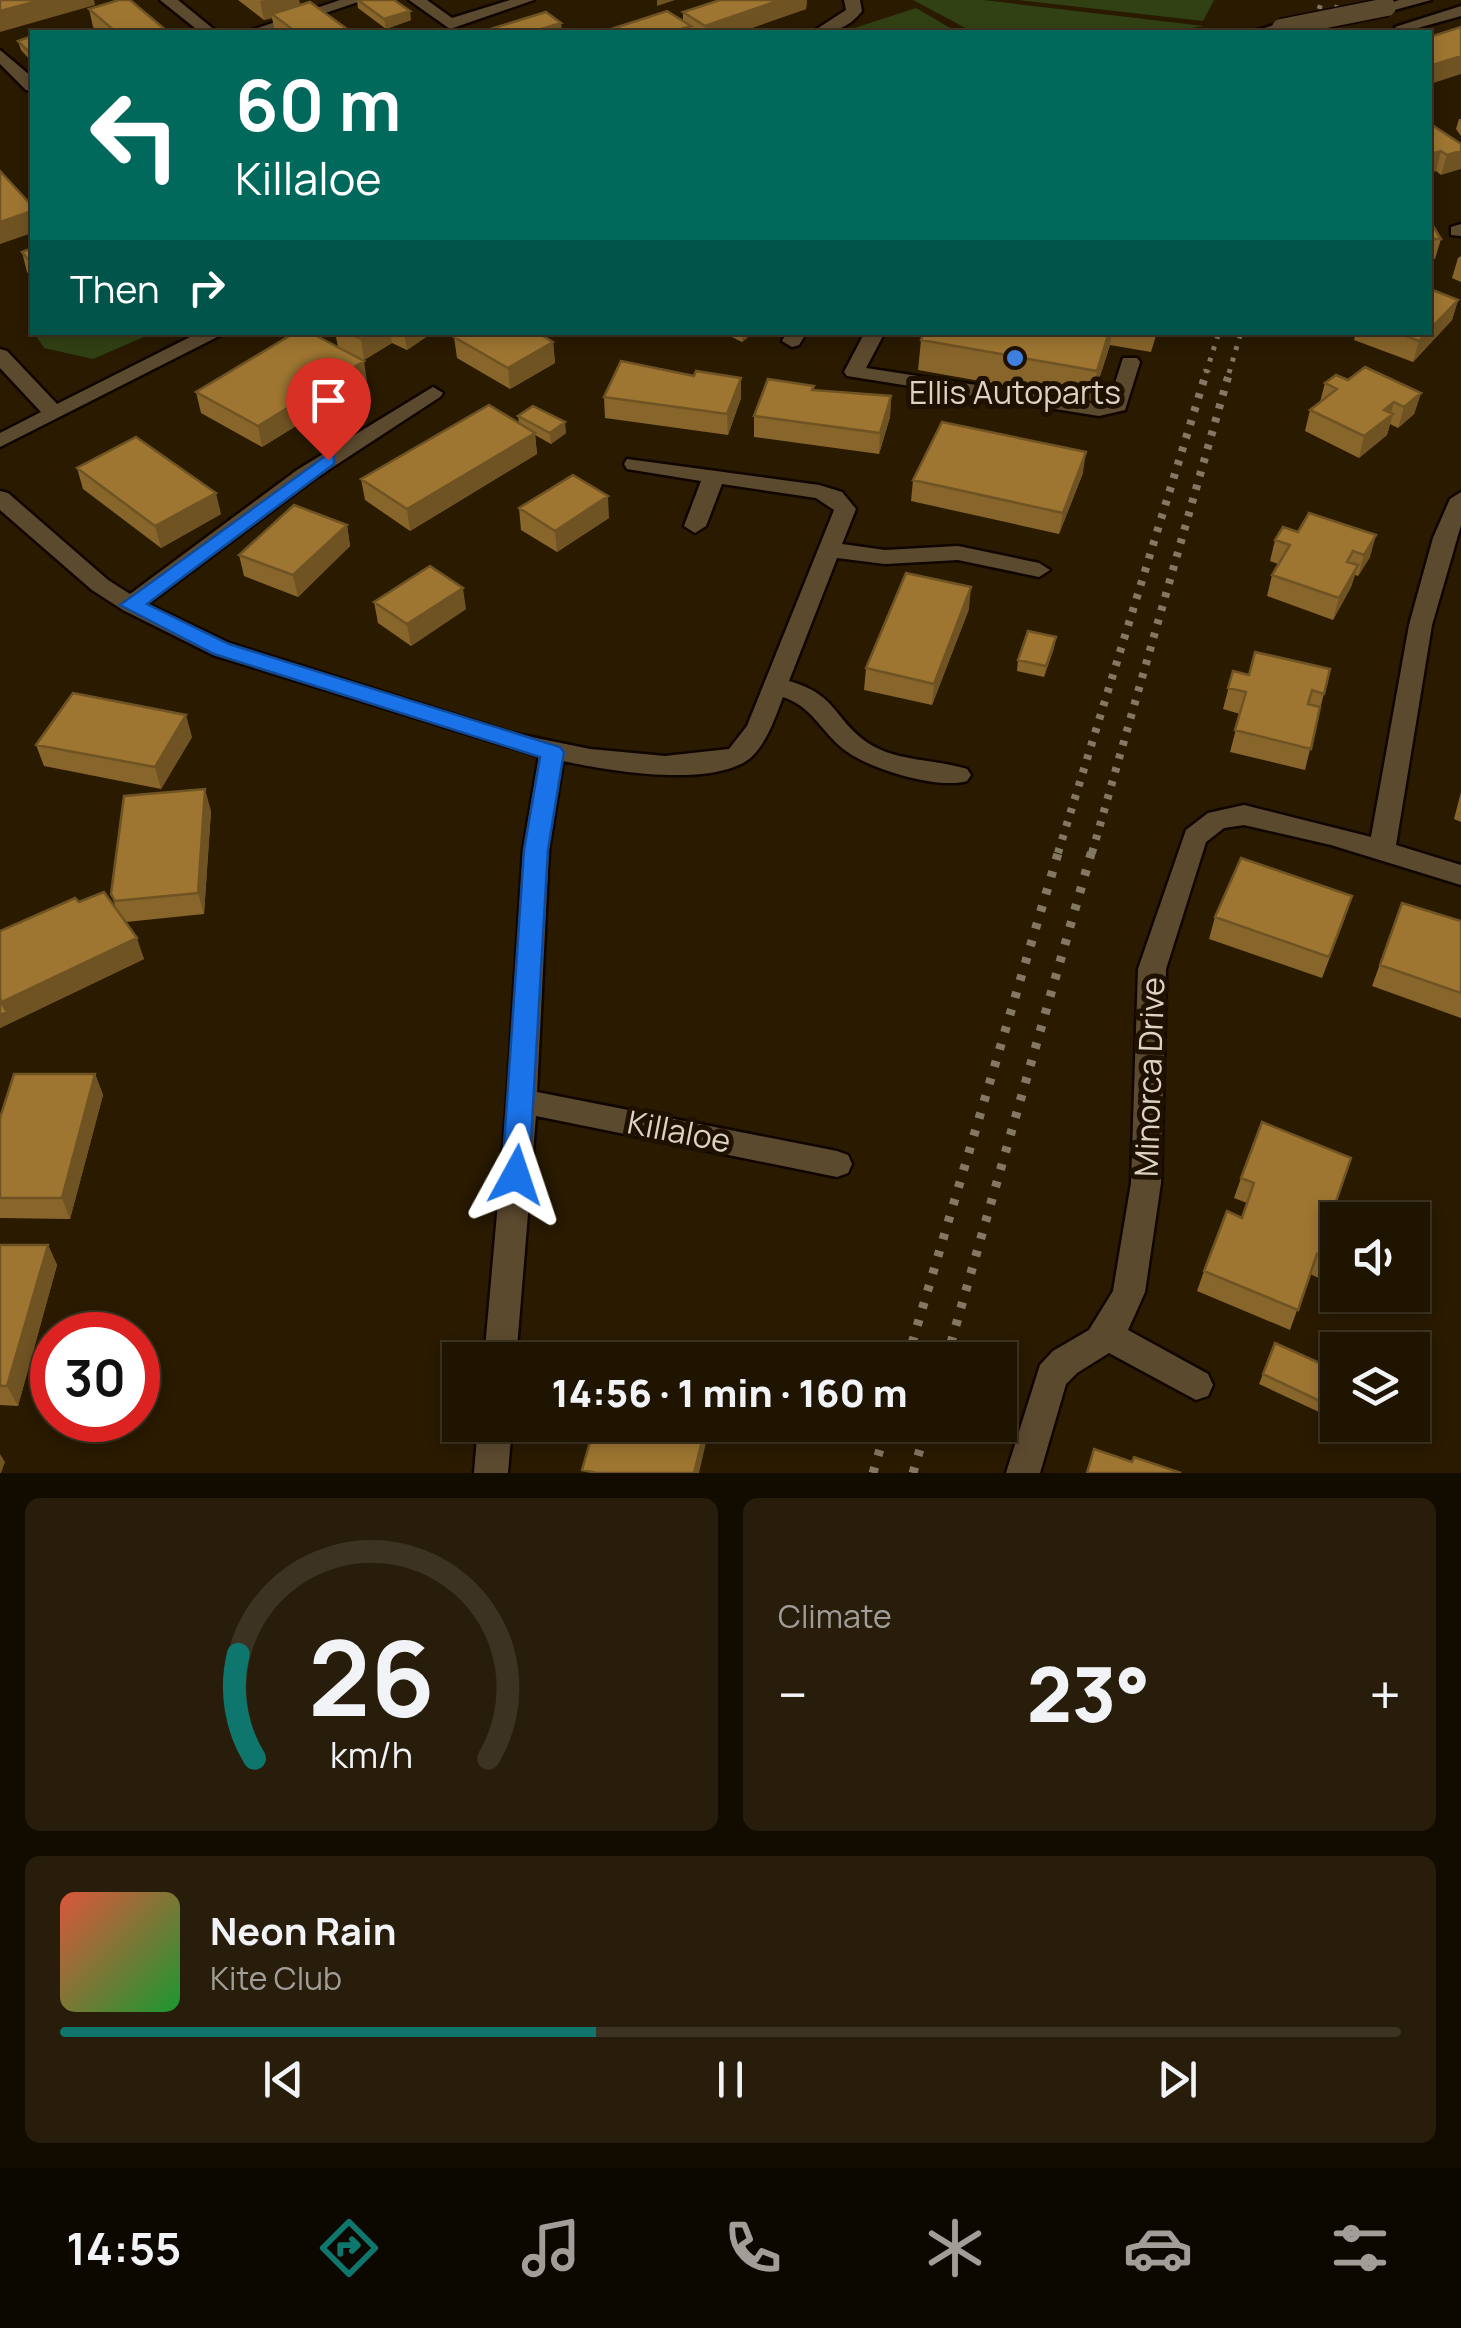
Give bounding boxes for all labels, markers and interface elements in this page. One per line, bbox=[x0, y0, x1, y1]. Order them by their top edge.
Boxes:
text: 60 m bbox=[235, 56, 402, 152]
icon: left bbox=[70, 70, 200, 200]
text: Killaloe bbox=[235, 147, 382, 209]
icon: right bbox=[179, 260, 234, 315]
text: Then bbox=[70, 262, 159, 314]
marker: Ellis Autoparts bbox=[1004, 347, 1026, 369]
pin bbox=[286, 358, 371, 461]
place label: Ellis Autoparts bbox=[909, 370, 1121, 414]
icon: arrive bbox=[301, 373, 356, 428]
street label: Minorca Drive bbox=[1124, 976, 1174, 1178]
street label: Killaloe bbox=[624, 1099, 735, 1163]
position arrow bbox=[464, 1123, 568, 1227]
map controls bbox=[1320, 1202, 1430, 1442]
button: sound bbox=[1320, 1202, 1430, 1312]
speed limit sign: 30 bbox=[30, 1312, 160, 1442]
button: layers bbox=[1320, 1332, 1430, 1442]
text: 14:56 · 1 min · 160 m bbox=[552, 1366, 907, 1418]
text: Climate bbox=[778, 1594, 892, 1638]
text: 26 bbox=[308, 1605, 435, 1747]
text: 23° bbox=[1027, 1642, 1150, 1745]
text: − bbox=[778, 1656, 808, 1732]
text: + bbox=[1369, 1656, 1401, 1732]
text: km/h bbox=[330, 1730, 413, 1779]
text: Neon Rain bbox=[210, 1904, 396, 1956]
text: Kite Club bbox=[210, 1956, 342, 2000]
icon: previous bbox=[256, 2052, 311, 2107]
icon: pause bbox=[703, 2052, 758, 2107]
icon: next bbox=[1150, 2052, 1205, 2107]
icon: directions bbox=[314, 2213, 384, 2283]
icon: music bbox=[516, 2213, 586, 2283]
icon: phone bbox=[718, 2213, 788, 2283]
icon: climate bbox=[920, 2213, 990, 2283]
icon: car bbox=[1123, 2213, 1193, 2283]
icon: filters bbox=[1325, 2213, 1395, 2283]
text: 14:55 bbox=[66, 2217, 181, 2279]

